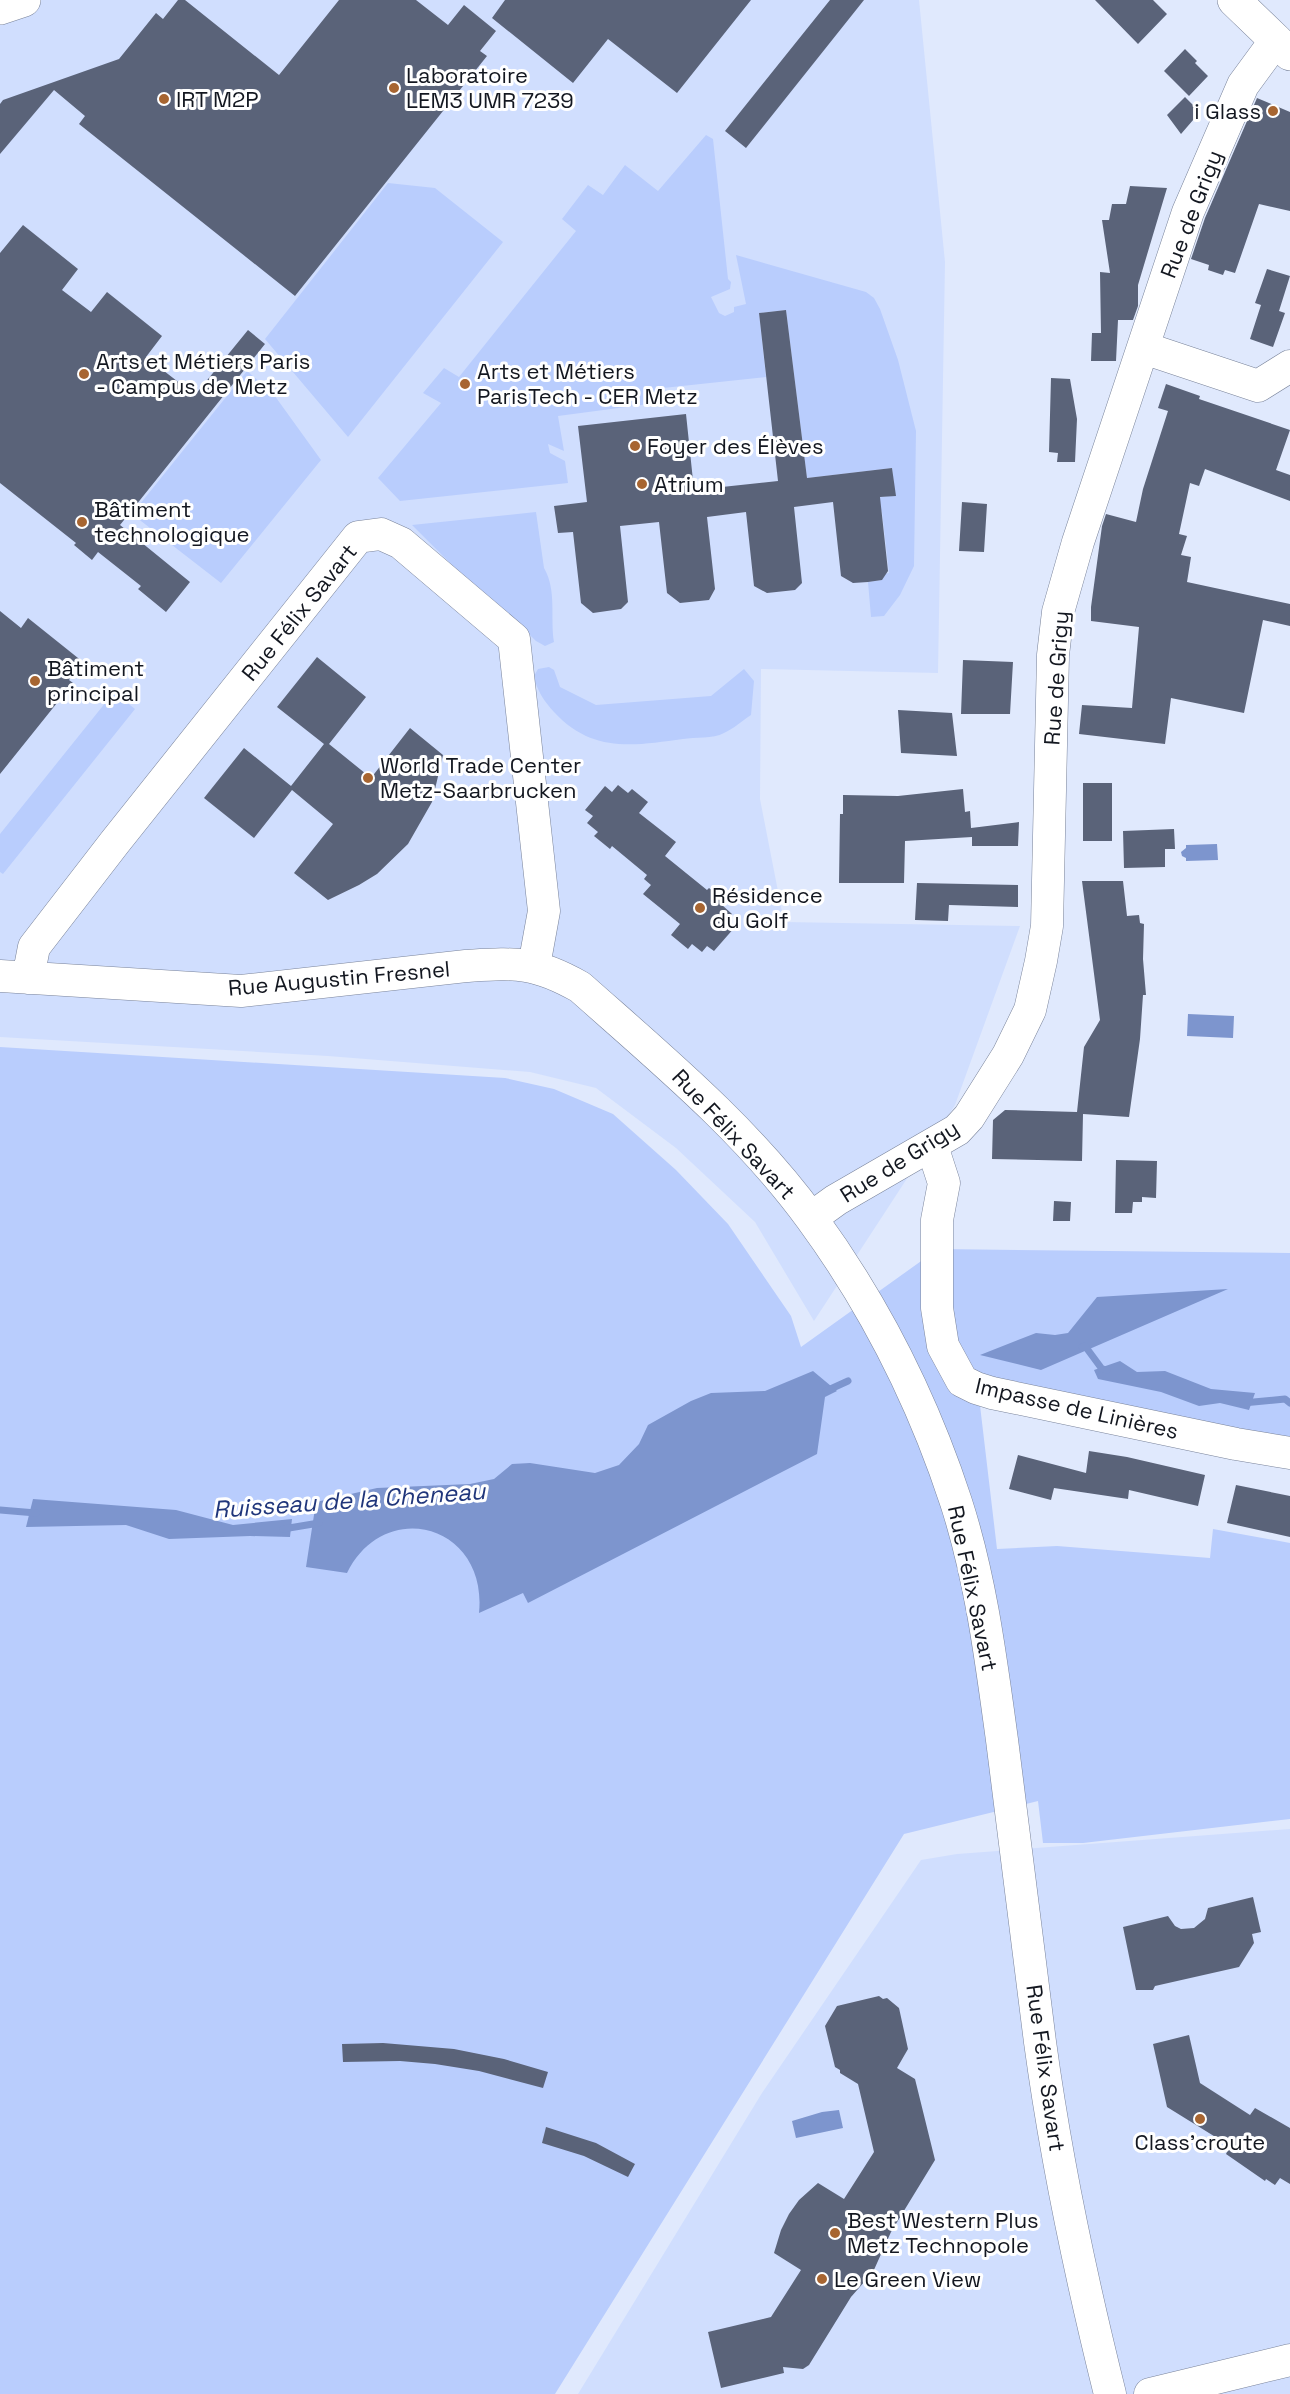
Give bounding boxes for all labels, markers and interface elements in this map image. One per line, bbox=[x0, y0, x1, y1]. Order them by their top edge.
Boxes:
place label: Laboratoire LEM3 UMR 7239 bbox=[406, 61, 574, 114]
marker: Laboratoire LEM3 UMR 7239 bbox=[387, 81, 401, 95]
place label: IRT M2P bbox=[176, 85, 259, 113]
marker: IRT M2P bbox=[157, 92, 171, 106]
place label: i Glass bbox=[1194, 97, 1261, 125]
marker: i Glass bbox=[1266, 104, 1280, 118]
street label: Rue de Grigy bbox=[1154, 146, 1228, 282]
place label: Arts et Métiers Paris - Campus de Metz bbox=[96, 347, 310, 400]
place label: Arts et Métiers ParisTech - CER Metz bbox=[477, 357, 698, 410]
marker: Arts et Métiers Paris - Campus de Metz bbox=[77, 367, 91, 381]
marker: Arts et Métiers ParisTech - CER Metz bbox=[458, 377, 472, 391]
place label: Foyer des Élèves bbox=[647, 432, 824, 460]
marker: Foyer des Élèves bbox=[628, 439, 642, 453]
place label: Atrium bbox=[654, 470, 724, 498]
marker: Atrium bbox=[635, 477, 649, 491]
place label: Bâtiment technologique bbox=[94, 495, 250, 548]
marker: Bâtiment technologique bbox=[75, 515, 89, 529]
street label: Rue Félix Savart bbox=[235, 538, 363, 686]
street label: Rue de Grigy bbox=[1037, 610, 1075, 746]
place label: Bâtiment principal bbox=[47, 654, 144, 707]
marker: Bâtiment principal bbox=[28, 674, 42, 688]
place label: World Trade Center Metz-Saarbrucken bbox=[380, 751, 581, 804]
marker: World Trade Center Metz-Saarbrucken bbox=[361, 771, 375, 785]
place label: Résidence du Golf bbox=[712, 881, 823, 934]
marker: Résidence du Golf bbox=[693, 901, 707, 915]
street label: Rue Augustin Fresnel bbox=[227, 954, 451, 1002]
street label: Rue Félix Savart bbox=[666, 1063, 802, 1205]
street label: Rue de Grigy bbox=[834, 1113, 964, 1209]
street label: Impasse de Linières bbox=[973, 1371, 1181, 1445]
water label: Ruisseau de la Cheneau bbox=[212, 1475, 487, 1525]
street label: Rue Félix Savart bbox=[942, 1503, 1004, 1673]
street label: Rue Félix Savart bbox=[1020, 1983, 1072, 2153]
marker: Class'croute bbox=[1193, 2112, 1207, 2126]
place label: Class'croute bbox=[1135, 2128, 1265, 2156]
place label: Best Western Plus Metz Technopole bbox=[847, 2206, 1039, 2259]
marker: Best Western Plus Metz Technopole bbox=[828, 2226, 842, 2240]
place label: Le Green View bbox=[834, 2265, 981, 2293]
marker: Le Green View bbox=[815, 2272, 829, 2286]

